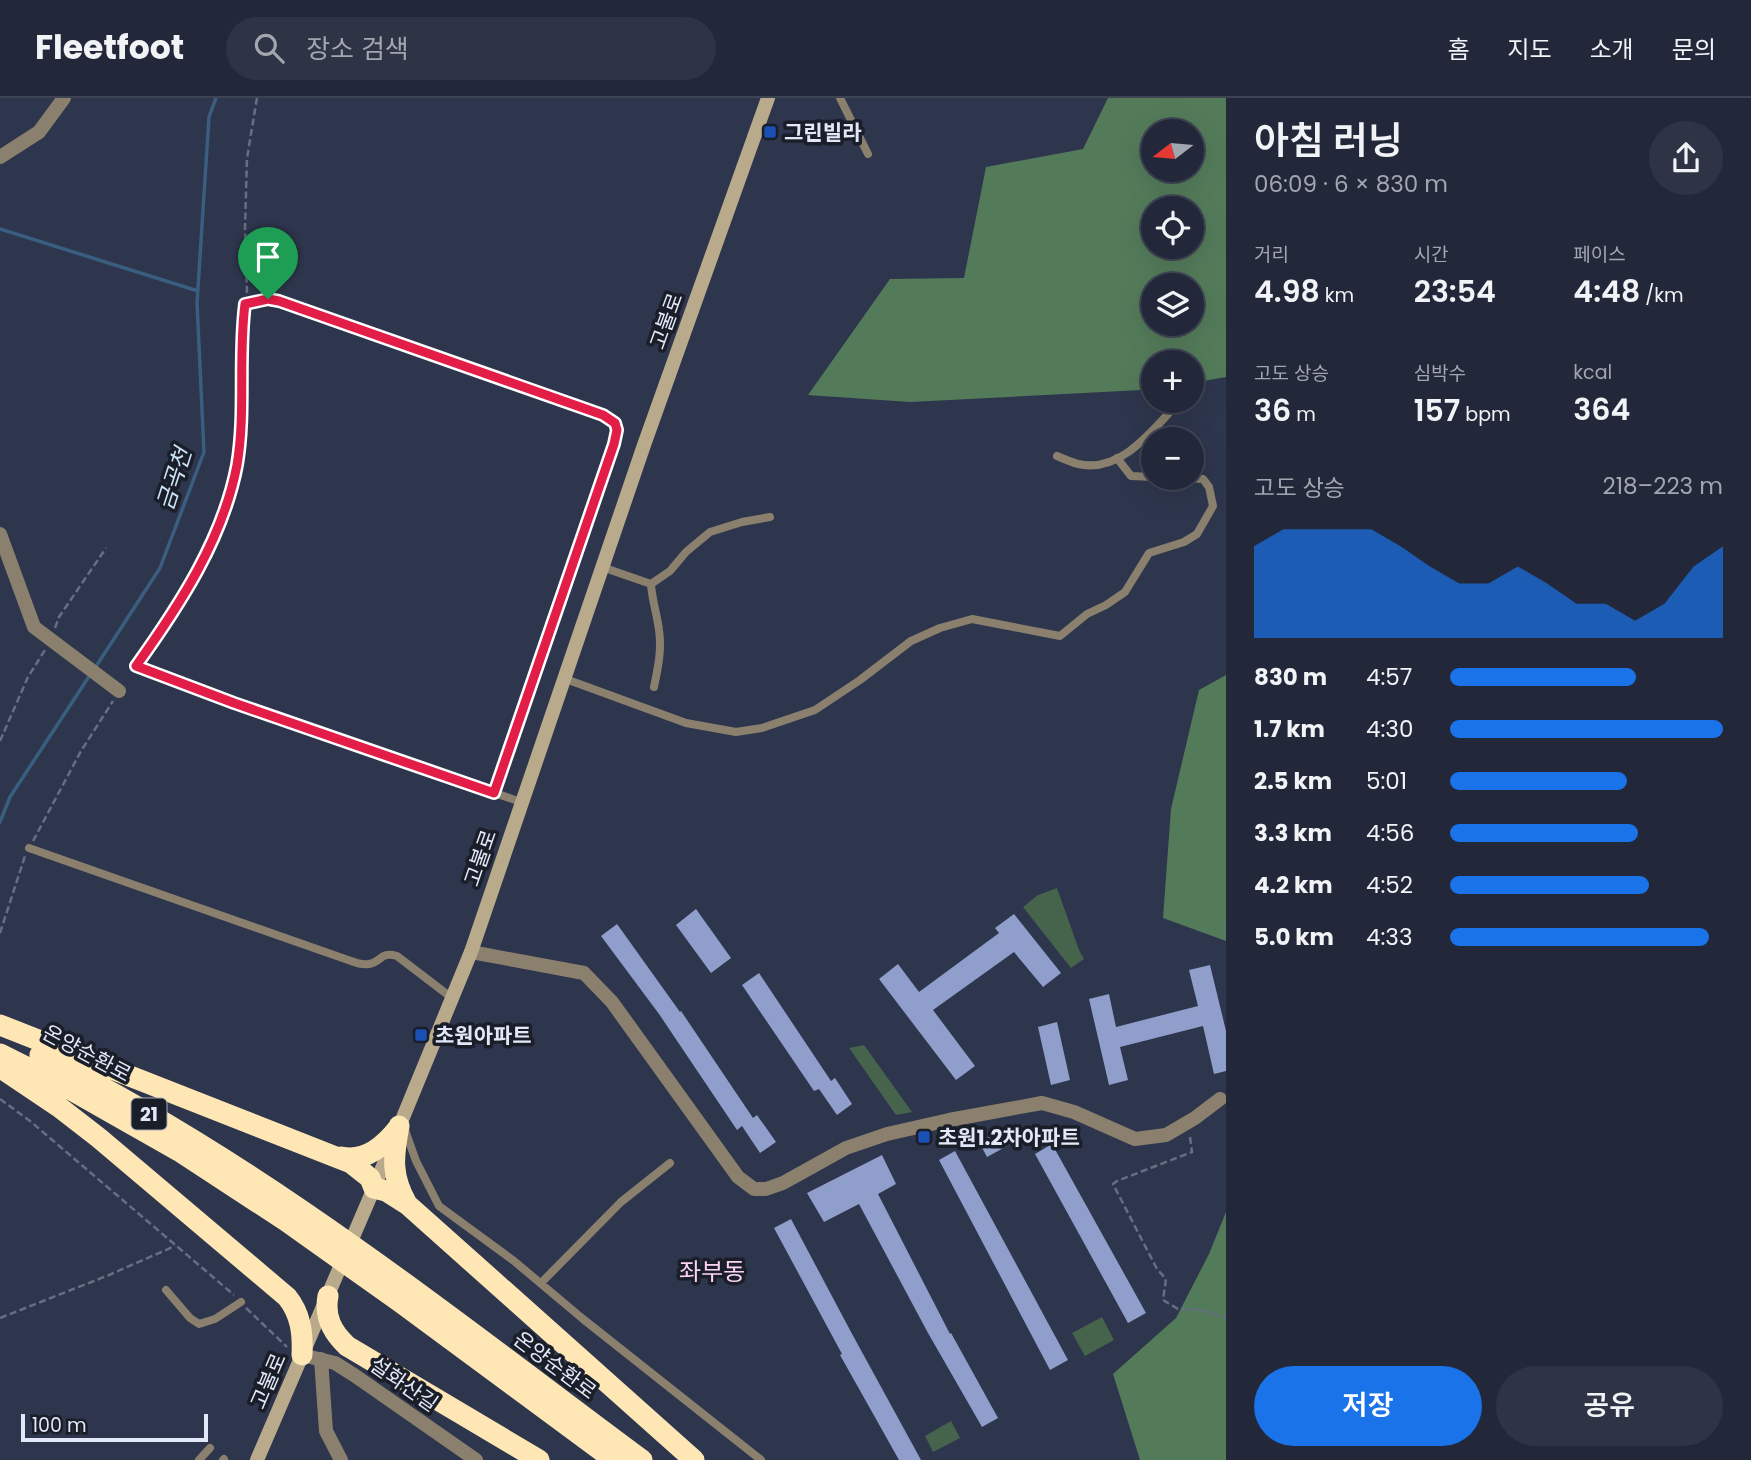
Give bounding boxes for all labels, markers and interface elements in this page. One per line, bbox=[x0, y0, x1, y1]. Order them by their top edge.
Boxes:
search box bbox=[226, 17, 716, 80]
text: Fleetfoot bbox=[35, 24, 184, 71]
icon: search bbox=[250, 29, 288, 67]
text: 장소 검색 bbox=[306, 31, 409, 67]
text: 홈 bbox=[1447, 33, 1469, 66]
text: 지도 bbox=[1507, 33, 1552, 66]
text: 소개 bbox=[1590, 33, 1634, 66]
text: 문의 bbox=[1672, 33, 1716, 66]
text: 아침 러닝 bbox=[1254, 114, 1403, 167]
place label: 그린빌라 bbox=[784, 118, 862, 147]
north arrow bbox=[1141, 119, 1204, 182]
map controls bbox=[1141, 119, 1204, 490]
button: share bbox=[1649, 121, 1723, 195]
marker: 그린빌라 bbox=[762, 124, 778, 140]
text: 06:09 · 6 × 830 m bbox=[1254, 168, 1448, 200]
button: locate bbox=[1141, 196, 1204, 259]
pin bbox=[238, 227, 298, 299]
icon: arrive bbox=[249, 238, 287, 276]
text: 거리 bbox=[1254, 241, 1289, 268]
text: 시간 bbox=[1414, 241, 1449, 268]
text: 페이스 bbox=[1573, 241, 1626, 268]
text: 4.98 bbox=[1254, 270, 1320, 313]
text: 23:54 bbox=[1414, 270, 1496, 313]
text: 4:48 bbox=[1573, 270, 1640, 313]
button: layers bbox=[1141, 273, 1204, 336]
text: km bbox=[1320, 282, 1354, 309]
text: /km bbox=[1640, 282, 1684, 309]
street label: 고불로 bbox=[642, 289, 690, 353]
button: + bbox=[1141, 350, 1204, 413]
text: kcal bbox=[1573, 359, 1612, 386]
text: 고도 상승 bbox=[1254, 360, 1329, 387]
text: 심박수 bbox=[1414, 360, 1466, 387]
text: 364 bbox=[1573, 388, 1630, 431]
text: 36 bbox=[1254, 389, 1291, 432]
text: 157 bbox=[1414, 389, 1460, 432]
text: m bbox=[1291, 401, 1316, 428]
text: bpm bbox=[1460, 401, 1511, 428]
button: − bbox=[1141, 427, 1204, 490]
water label: 금곡천 bbox=[149, 441, 200, 514]
text: 218–223 m bbox=[1603, 470, 1723, 502]
text: 고도 상승 bbox=[1254, 472, 1345, 504]
text: 830 m bbox=[1254, 661, 1327, 693]
text: 4:57 bbox=[1366, 661, 1412, 693]
text: 1.7 km bbox=[1254, 713, 1325, 745]
text: 4:30 bbox=[1366, 713, 1413, 745]
text: 2.5 km bbox=[1254, 765, 1332, 797]
text: 5:01 bbox=[1366, 765, 1407, 797]
text: 3.3 km bbox=[1254, 817, 1332, 849]
text: 4:56 bbox=[1366, 817, 1414, 849]
street label: 고불로 bbox=[457, 826, 503, 890]
text: 4.2 km bbox=[1254, 869, 1333, 901]
text: 4:52 bbox=[1366, 869, 1413, 901]
text: 5.0 km bbox=[1254, 921, 1334, 953]
text: 4:33 bbox=[1366, 921, 1412, 953]
street label: 온양순환로 bbox=[38, 1018, 136, 1088]
place label: 초원아파트 bbox=[435, 1021, 532, 1050]
marker: 초원아파트 bbox=[413, 1027, 429, 1043]
road number: 21 bbox=[132, 1098, 166, 1130]
place label: 초원1.2차아파트 bbox=[938, 1123, 1080, 1152]
marker: 초원1.2차아파트 bbox=[916, 1129, 932, 1145]
district label: 좌부동 bbox=[679, 1255, 745, 1288]
street label: 온양순환로 bbox=[508, 1324, 602, 1406]
street label: 고불로 bbox=[243, 1349, 293, 1413]
street label: 설화산길 bbox=[364, 1350, 444, 1418]
button: 저장 bbox=[1254, 1366, 1482, 1446]
button: 공유 bbox=[1496, 1366, 1723, 1446]
scale bar bbox=[21, 1411, 208, 1443]
text: 100 m bbox=[32, 1412, 87, 1439]

